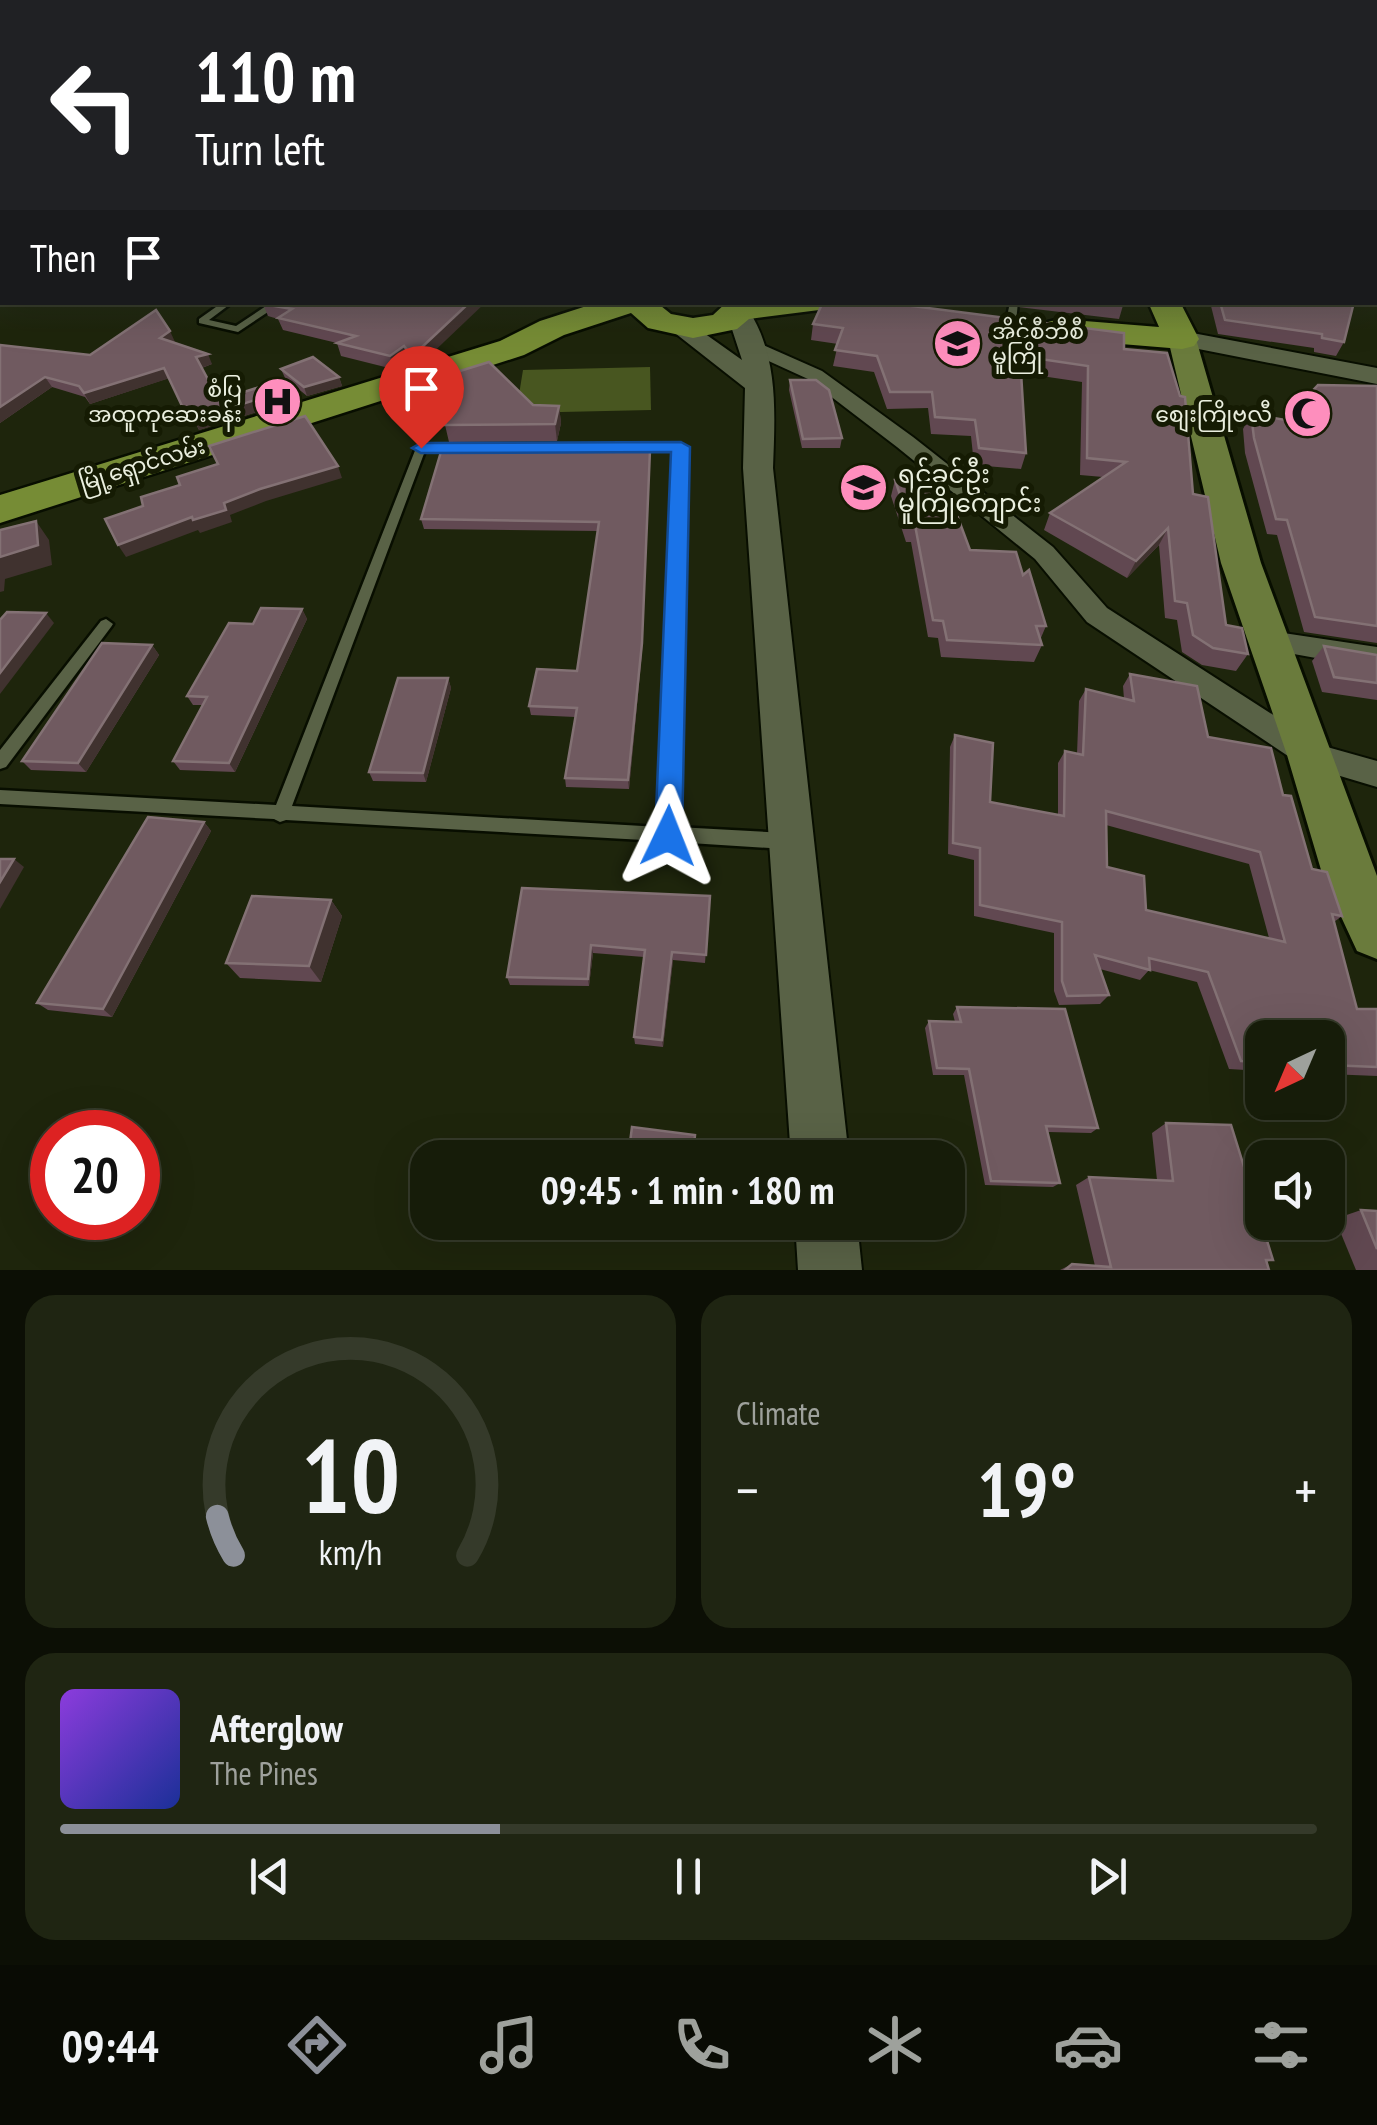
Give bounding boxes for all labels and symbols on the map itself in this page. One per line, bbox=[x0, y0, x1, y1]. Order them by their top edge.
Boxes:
place label: အိုင်စီဘီစီ မူကြို bbox=[992, 316, 1084, 374]
school or university icon: အိုင်စီဘီစီ မူကြို bbox=[931, 318, 983, 370]
pin bbox=[379, 346, 464, 449]
place label: စံပြ အထူကုဆေးခန်း bbox=[88, 375, 242, 432]
hospital icon: စံပြ အထူကုဆေးခန်း bbox=[251, 376, 303, 428]
mosque icon: စျေးကြိုဗလီ bbox=[1281, 388, 1333, 440]
place label: စျေးကြိုဗလီ bbox=[1155, 399, 1272, 433]
street label: မြို့ရှောင်လမ်း bbox=[75, 431, 210, 500]
place label: ရင်ခွင်ဦး မူကြိုကျောင်း bbox=[898, 457, 1042, 524]
school or university icon: ရင်ခွင်ဦး မူကြိုကျောင်း bbox=[837, 462, 889, 514]
position arrow bbox=[616, 784, 720, 888]
north arrow bbox=[1245, 1020, 1345, 1120]
speed limit sign: 20 bbox=[30, 1110, 160, 1240]

